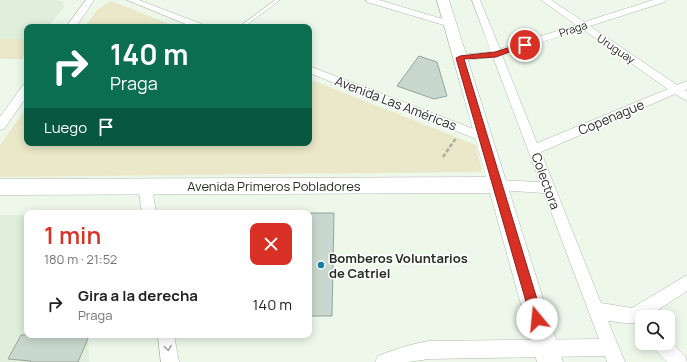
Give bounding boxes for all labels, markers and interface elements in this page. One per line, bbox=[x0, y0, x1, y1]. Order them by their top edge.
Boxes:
street label: Praga bbox=[557, 17, 589, 40]
pin bbox=[508, 28, 542, 62]
street label: Uruguay bbox=[594, 30, 638, 67]
icon: arrive bbox=[514, 34, 536, 56]
text: 140 m bbox=[110, 35, 189, 73]
icon: right bbox=[44, 40, 96, 92]
text: Praga bbox=[110, 71, 158, 95]
street label: Avenida Las Américas bbox=[333, 72, 460, 135]
street label: Copenague bbox=[575, 95, 647, 139]
icon: arrive bbox=[95, 116, 117, 138]
text: Luego bbox=[44, 117, 87, 138]
street label: Colectora bbox=[527, 150, 565, 212]
street label: Avenida Primeros Pobladores bbox=[187, 177, 361, 195]
text: 1 min bbox=[44, 218, 101, 251]
button: close bbox=[250, 223, 292, 265]
place label: Bomberos Voluntarios de Catriel bbox=[329, 249, 468, 282]
text: 180 m · 21:52 bbox=[44, 250, 117, 268]
marker: Bomberos Voluntarios de Catriel bbox=[316, 260, 326, 270]
text: Gira a la derecha bbox=[78, 285, 198, 306]
icon: right bbox=[44, 293, 66, 315]
text: 140 m bbox=[252, 294, 292, 315]
position arrow bbox=[516, 298, 558, 340]
text: Praga bbox=[78, 306, 112, 324]
map controls bbox=[635, 310, 675, 350]
button: search bbox=[635, 310, 675, 350]
one-way arrow bbox=[163, 345, 172, 352]

